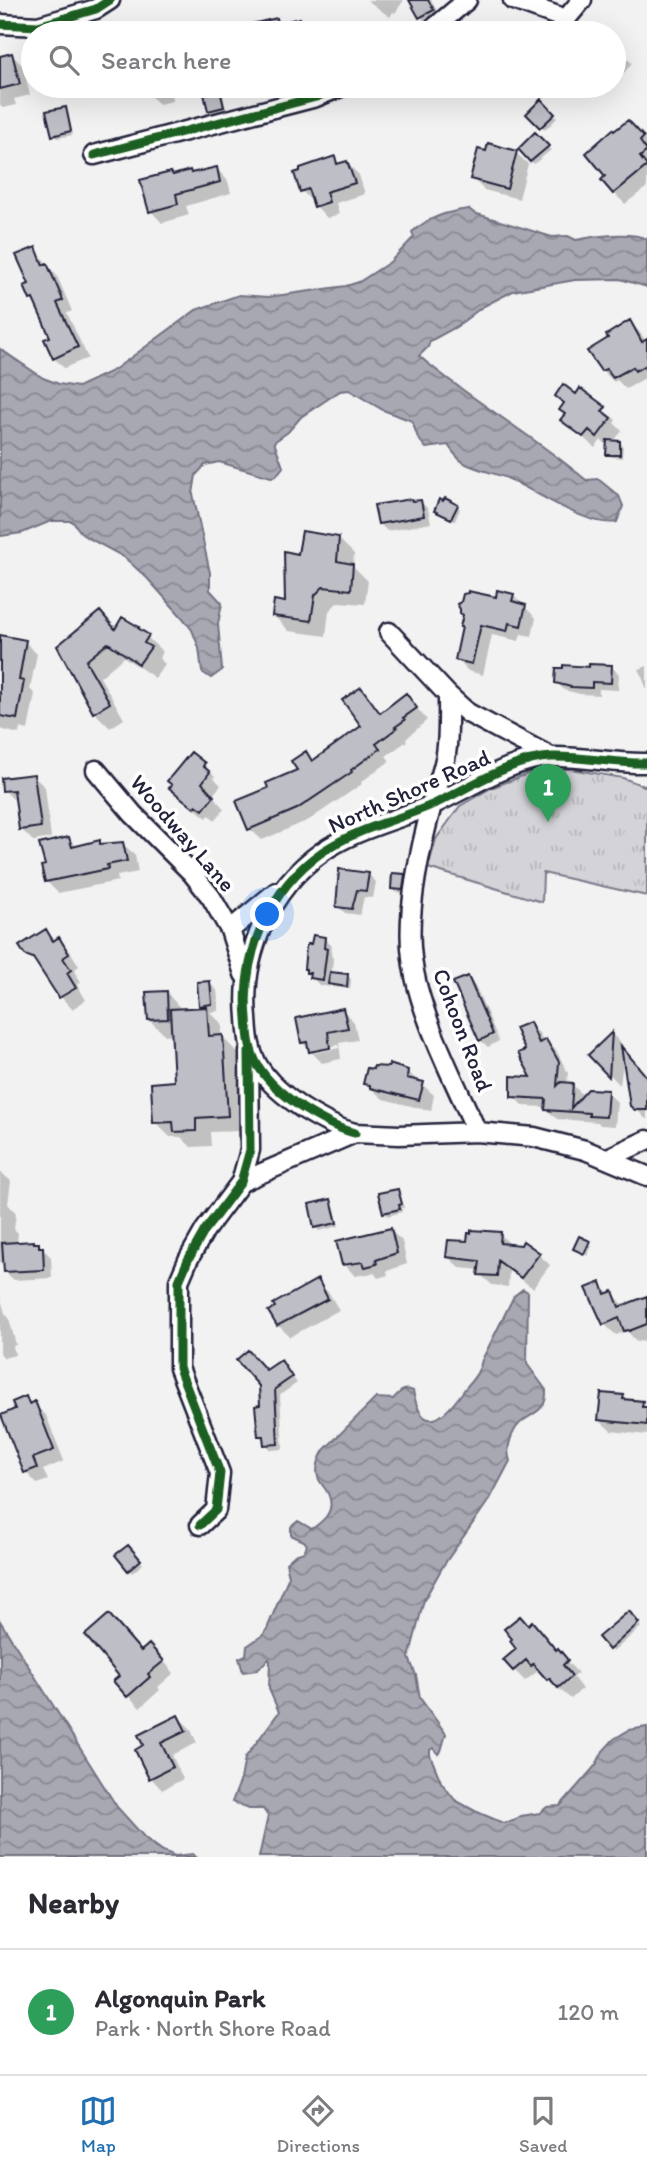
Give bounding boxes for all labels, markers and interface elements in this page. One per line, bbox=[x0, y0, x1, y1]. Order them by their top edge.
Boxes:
search box bbox=[21, 21, 626, 98]
icon: search bbox=[45, 41, 83, 79]
text: Search here bbox=[101, 44, 231, 76]
street label: North Shore Road bbox=[324, 742, 495, 839]
pin: 1 bbox=[525, 764, 571, 822]
street label: Woodway Lane bbox=[124, 769, 242, 897]
your location bbox=[250, 897, 284, 931]
street label: Cohoon Road bbox=[427, 965, 499, 1096]
text: Nearby bbox=[28, 1884, 119, 1921]
text: Algonquin Park bbox=[95, 1982, 265, 2014]
text: 1 bbox=[46, 1998, 56, 2026]
text: 120 m bbox=[558, 1998, 619, 2026]
text: Park · North Shore Road bbox=[95, 2014, 331, 2042]
tab: Map bbox=[79, 2092, 117, 2157]
tab: Directions bbox=[276, 2092, 360, 2157]
tab: Saved bbox=[519, 2092, 567, 2157]

